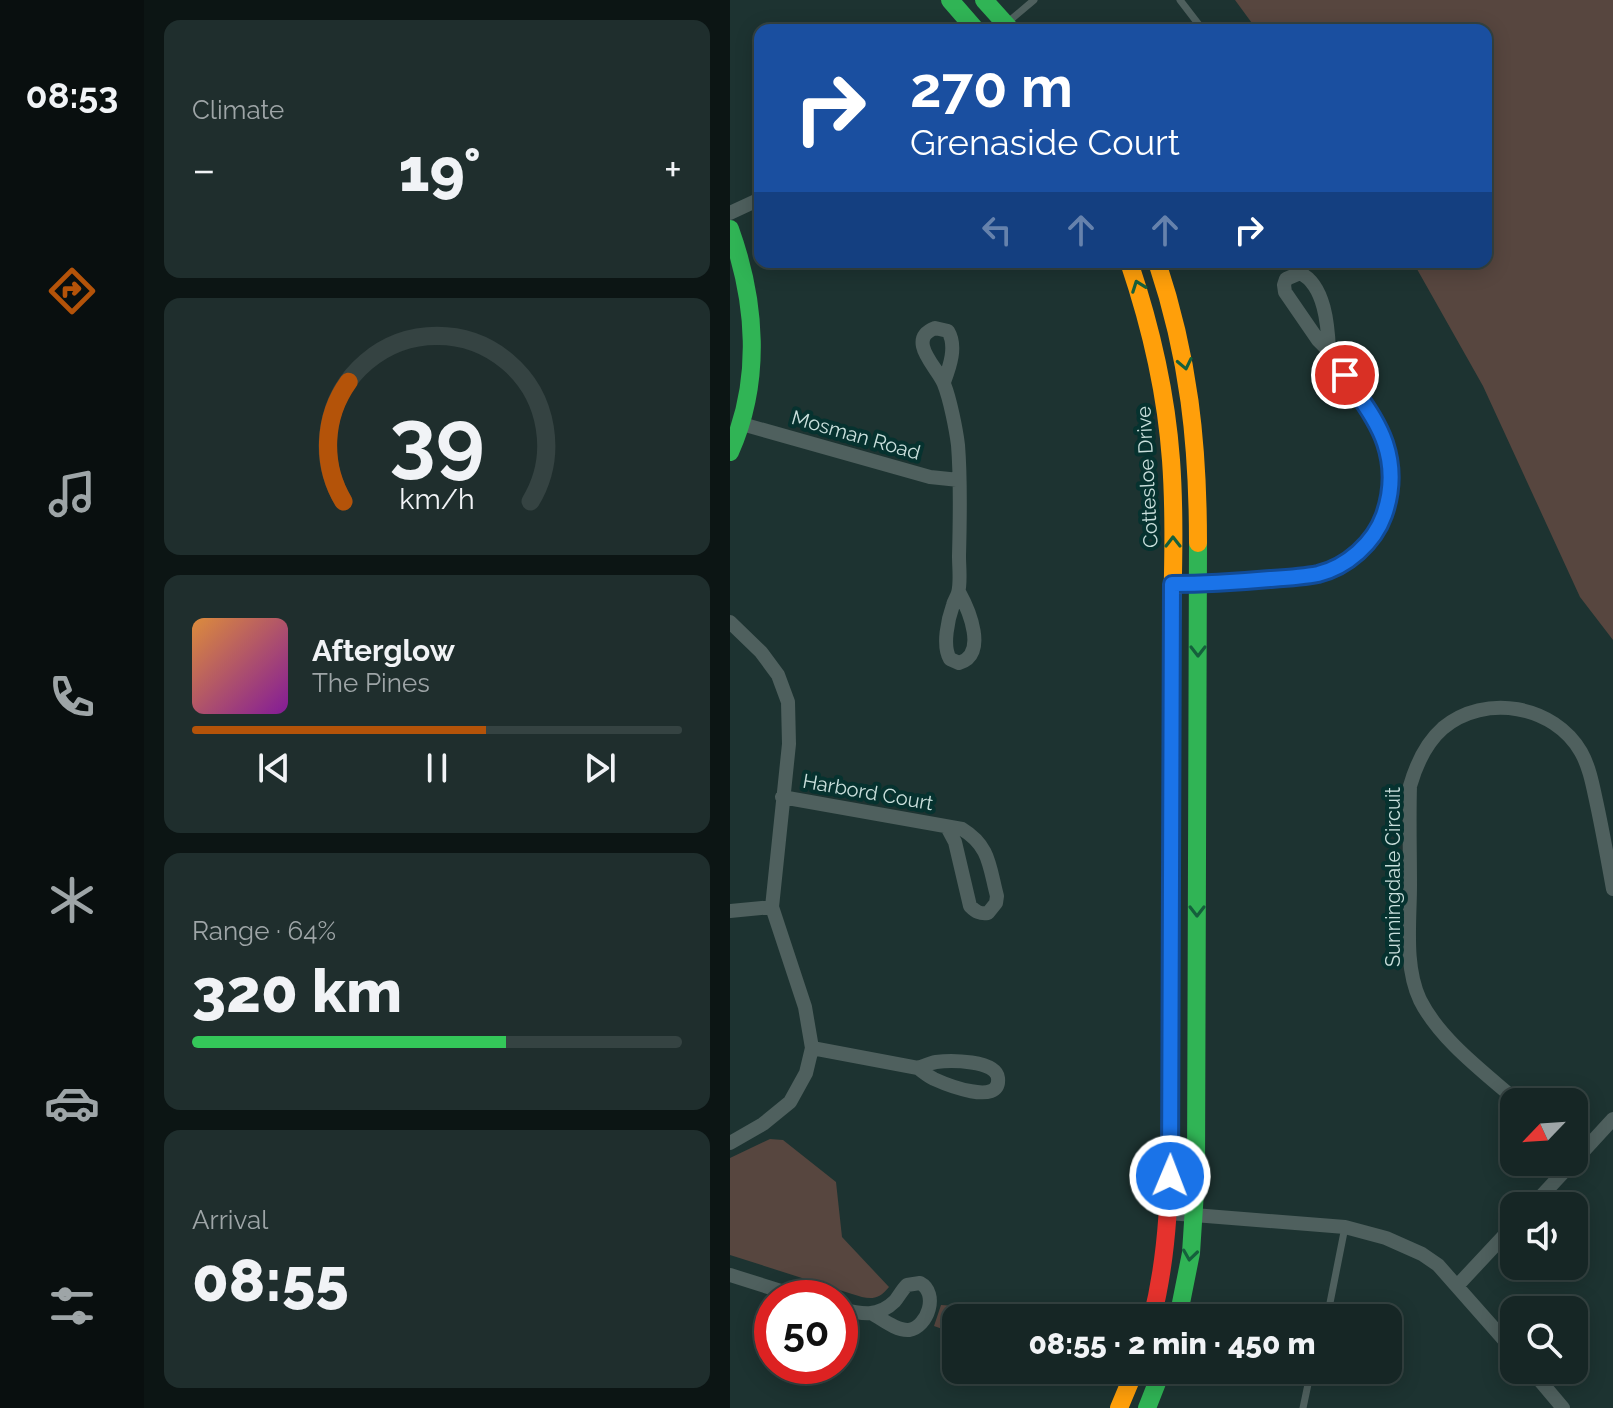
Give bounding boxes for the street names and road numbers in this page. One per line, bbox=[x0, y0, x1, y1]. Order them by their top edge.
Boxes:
street label: Mosman Road bbox=[789, 405, 923, 465]
street label: Cottesloe Drive bbox=[1131, 405, 1163, 549]
street label: Harbord Court bbox=[801, 769, 936, 815]
street label: Sunningdale Circuit bbox=[1381, 787, 1405, 967]

